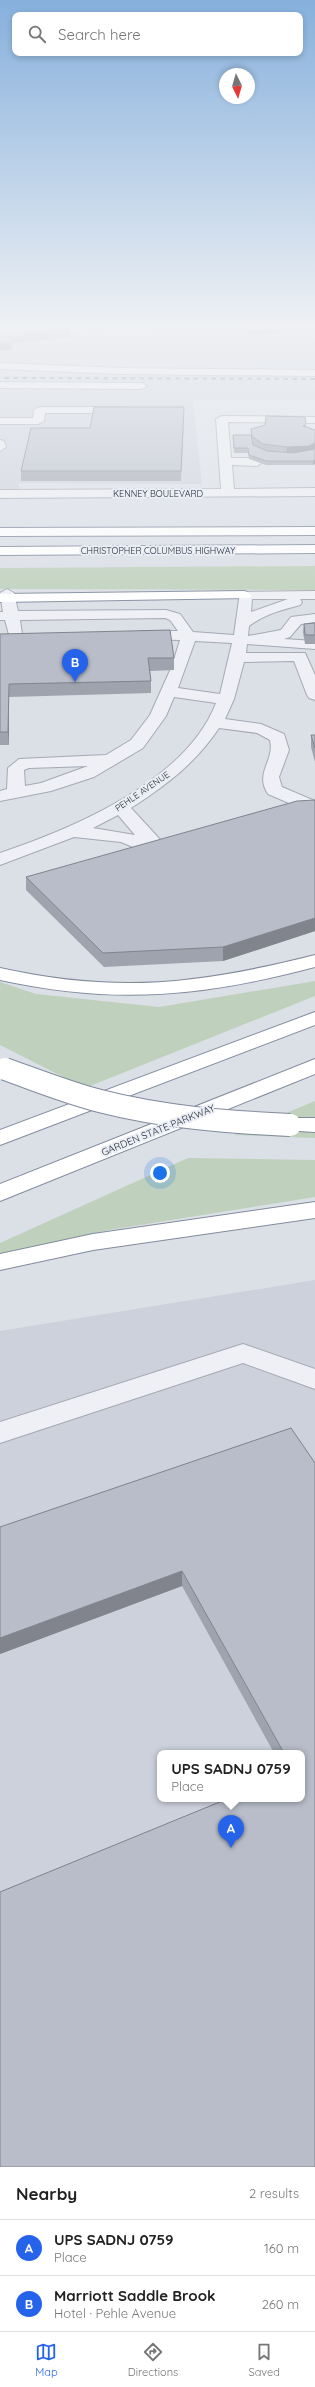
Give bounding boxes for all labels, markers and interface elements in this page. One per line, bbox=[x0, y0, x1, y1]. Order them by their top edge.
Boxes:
search box bbox=[12, 12, 303, 56]
icon: search bbox=[26, 23, 48, 45]
text: Search here bbox=[58, 25, 141, 44]
north arrow bbox=[219, 68, 255, 104]
street label: KENNEY BOULEVARD bbox=[113, 488, 204, 499]
street label: CHRISTOPHER COLUMBUS HIGHWAY bbox=[81, 545, 235, 556]
pin: B bbox=[62, 649, 88, 682]
street label: PEHLE AVENUE bbox=[113, 769, 171, 813]
street label: GARDEN STATE PARKWAY bbox=[99, 1101, 217, 1159]
your location bbox=[150, 1163, 170, 1183]
popup bbox=[157, 1750, 305, 1802]
text: UPS SADNJ 0759 bbox=[171, 1759, 291, 1778]
text: Place bbox=[171, 1778, 204, 1794]
pin: A bbox=[218, 1815, 244, 1848]
text: Nearby bbox=[16, 2183, 77, 2204]
text: 2 results bbox=[249, 2185, 299, 2201]
text: UPS SADNJ 0759 bbox=[54, 2230, 174, 2249]
text: A bbox=[25, 2240, 33, 2256]
text: 160 m bbox=[264, 2240, 299, 2256]
text: Place bbox=[54, 2249, 87, 2265]
text: Marriott Saddle Brook bbox=[54, 2286, 216, 2305]
text: B bbox=[25, 2296, 33, 2312]
text: 260 m bbox=[262, 2296, 299, 2312]
text: Hotel · Pehle Avenue bbox=[54, 2305, 176, 2321]
tab: Map bbox=[35, 2341, 58, 2379]
tab: Directions bbox=[128, 2341, 178, 2379]
tab: Saved bbox=[248, 2341, 280, 2379]

